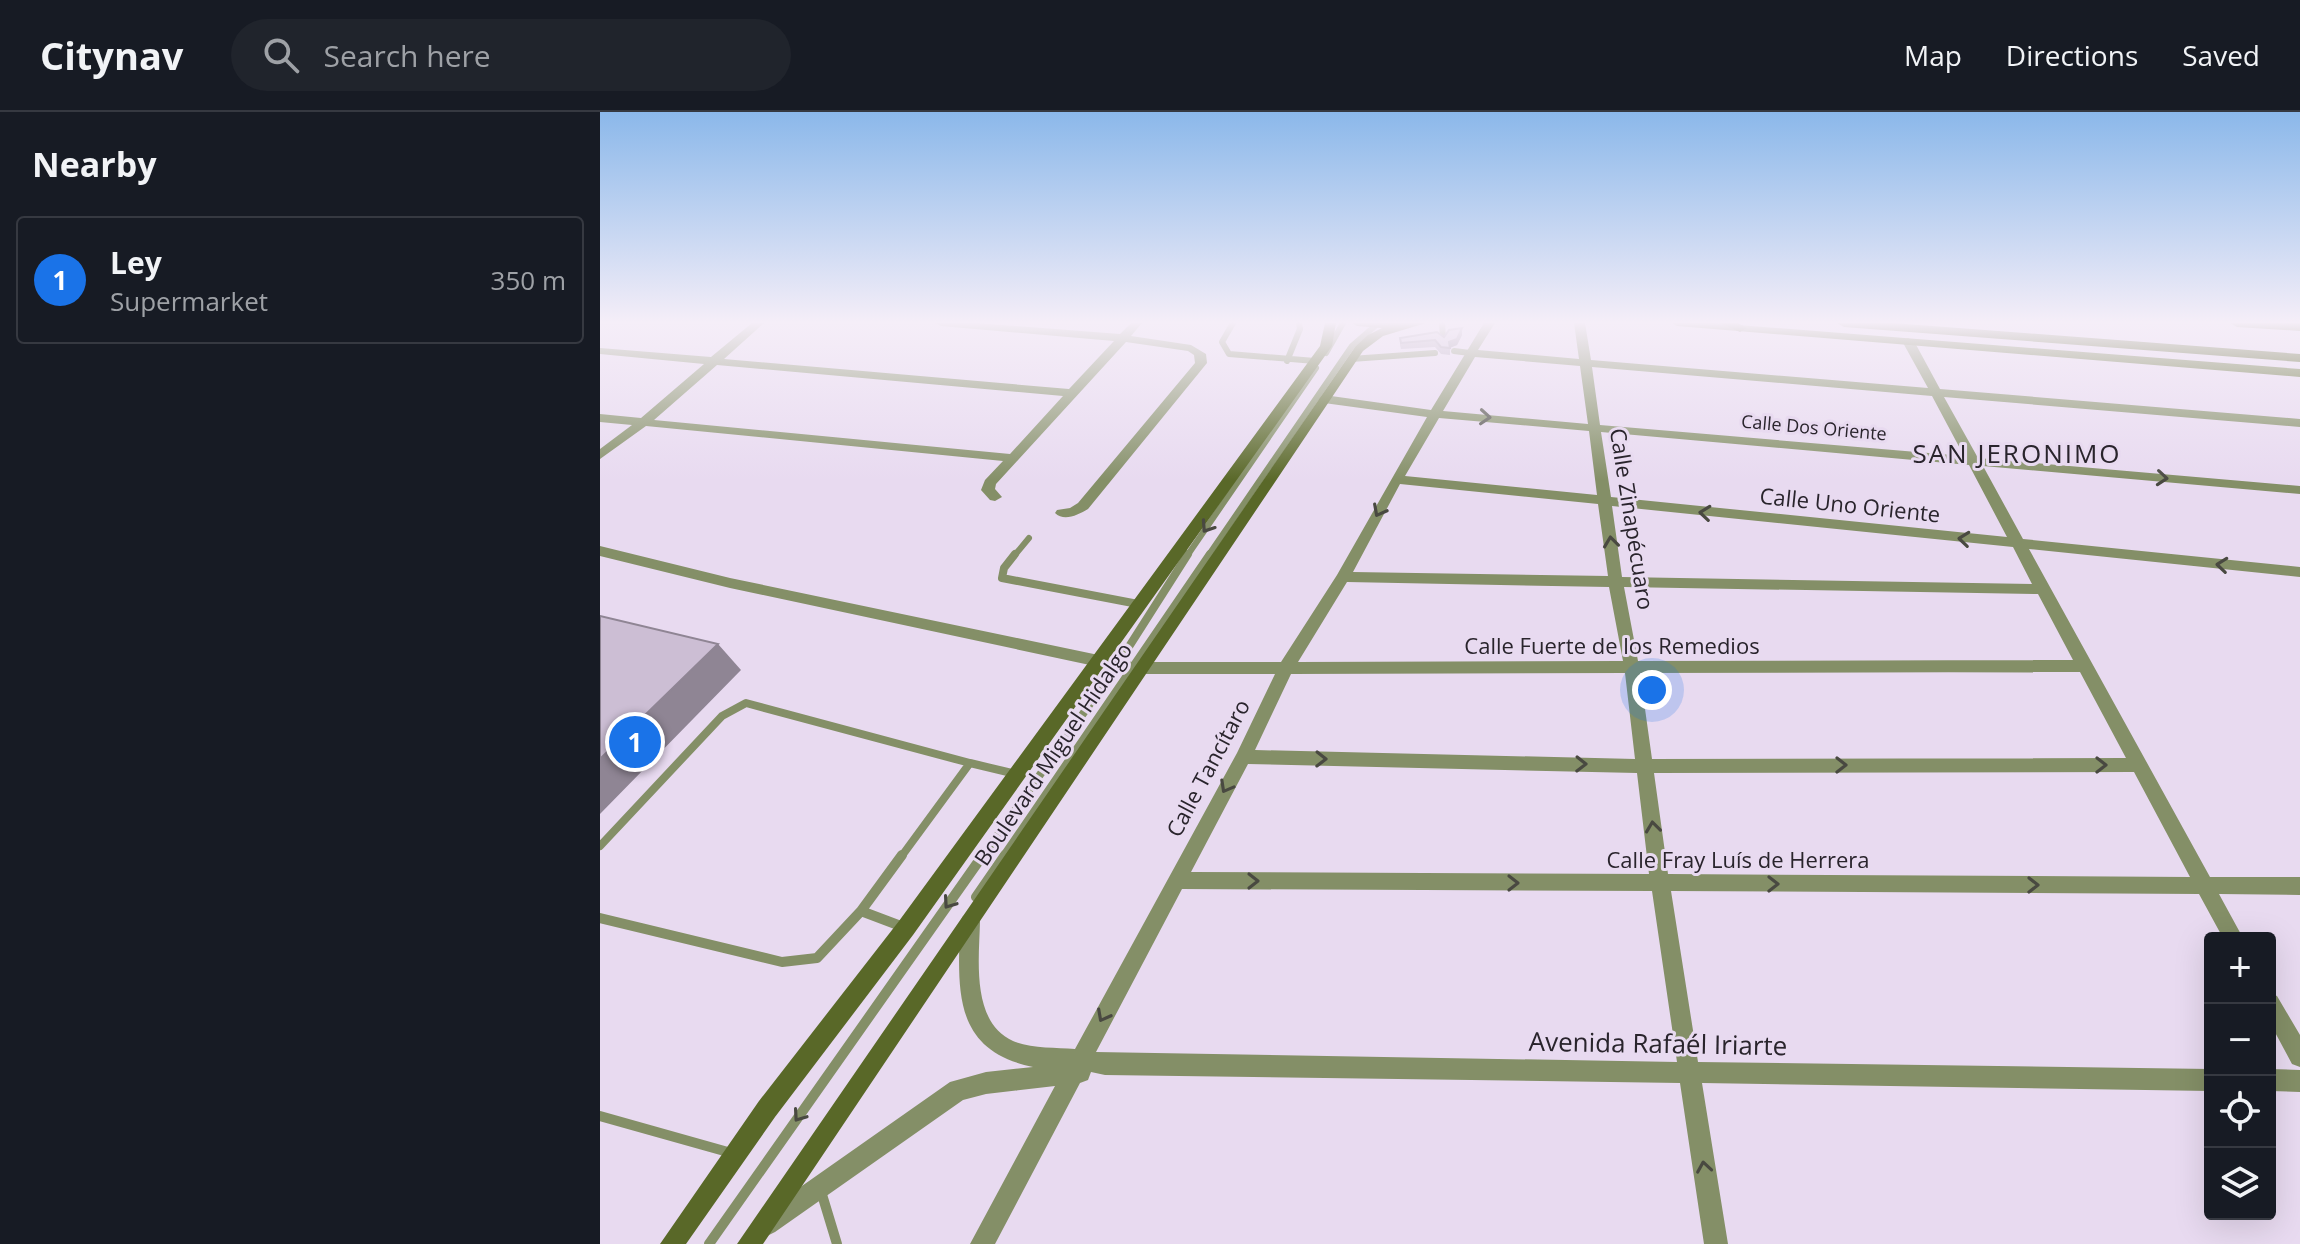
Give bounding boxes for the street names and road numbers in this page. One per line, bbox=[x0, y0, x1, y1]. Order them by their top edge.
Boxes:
street label: Calle Dos Oriente bbox=[1740, 409, 1888, 445]
street label: Calle Zinapécuaro bbox=[1604, 426, 1662, 612]
street label: Calle Uno Oriente bbox=[1758, 480, 1942, 528]
street label: Calle Fuerte de los Remedios bbox=[1464, 630, 1760, 660]
street label: Boulevard Miguel Hidalgo bbox=[966, 636, 1138, 871]
street label: Calle Tancítaro bbox=[1158, 694, 1256, 841]
street label: Calle Fray Luís de Herrera bbox=[1607, 844, 1869, 874]
street label: Avenida Rafaél Iriarte bbox=[1528, 1023, 1788, 1063]

